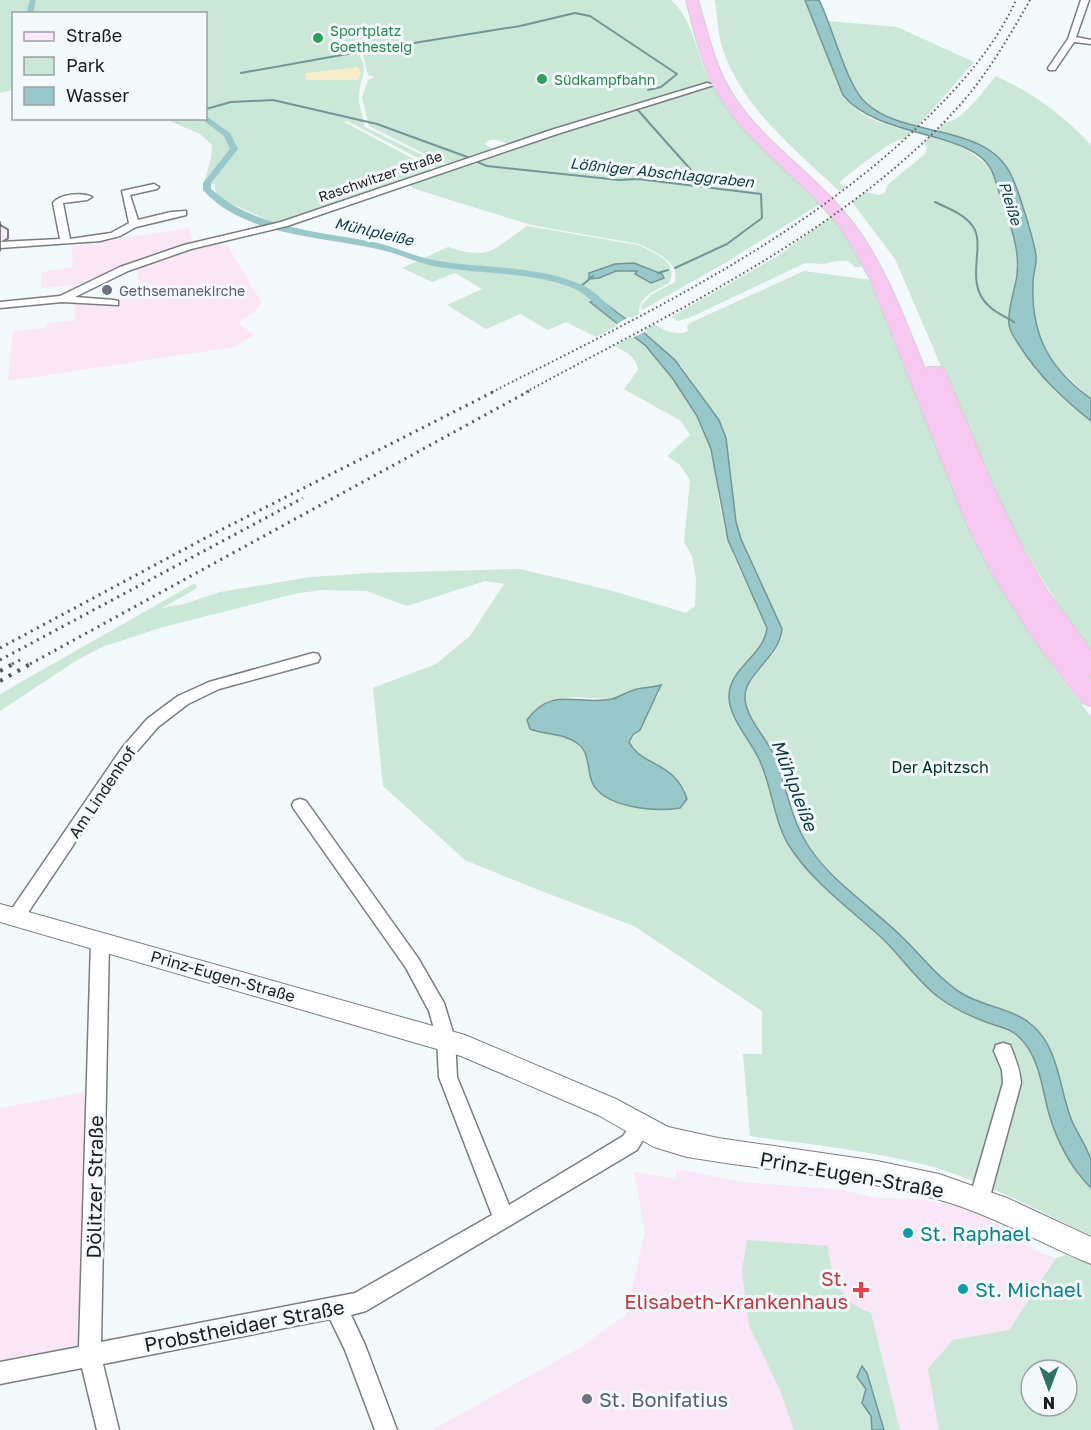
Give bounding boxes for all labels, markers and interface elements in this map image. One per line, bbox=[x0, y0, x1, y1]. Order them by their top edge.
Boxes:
legend bbox=[12, 12, 207, 120]
place label: Sportplatz Goethesteig bbox=[330, 22, 412, 55]
text: Straße bbox=[66, 24, 122, 46]
marker: Sportplatz Goethesteig bbox=[311, 31, 325, 45]
text: Park bbox=[66, 54, 105, 76]
place label: Südkampfbahn bbox=[554, 71, 655, 88]
marker: Südkampfbahn bbox=[535, 72, 549, 86]
text: Wasser bbox=[66, 84, 129, 106]
street label: Raschwitzer Straße bbox=[316, 147, 444, 205]
water label: Lößniger Abschlaggraben bbox=[569, 153, 755, 192]
water label: Pleiße bbox=[996, 179, 1027, 228]
water label: Mühlpleiße bbox=[333, 213, 416, 249]
place label: Gethsemanekirche bbox=[119, 282, 245, 299]
marker: Gethsemanekirche bbox=[100, 283, 114, 297]
water label: Mühlpleiße bbox=[768, 736, 823, 835]
street label: Am Lindenhof bbox=[64, 742, 140, 842]
park label: Der Apitzsch bbox=[891, 757, 989, 777]
street label: Prinz-Eugen-Straße bbox=[149, 946, 297, 1006]
street label: Dölitzer Straße bbox=[81, 1115, 107, 1259]
street label: Prinz-Eugen-Straße bbox=[758, 1146, 946, 1202]
place label: St. Raphael bbox=[920, 1221, 1031, 1245]
marker: St. Raphael bbox=[901, 1226, 915, 1240]
place label: St. Elisabeth-Krankenhaus bbox=[624, 1266, 848, 1313]
place label: St. Michael bbox=[975, 1277, 1082, 1301]
marker: St. Elisabeth-Krankenhaus bbox=[852, 1281, 870, 1299]
marker: St. Michael bbox=[956, 1282, 970, 1296]
street label: Probstheidaer Straße bbox=[142, 1294, 346, 1356]
north arrow bbox=[1019, 1358, 1079, 1418]
place label: St. Bonifatius bbox=[599, 1387, 728, 1411]
marker: St. Bonifatius bbox=[580, 1392, 594, 1406]
text: N bbox=[1043, 1393, 1055, 1413]

